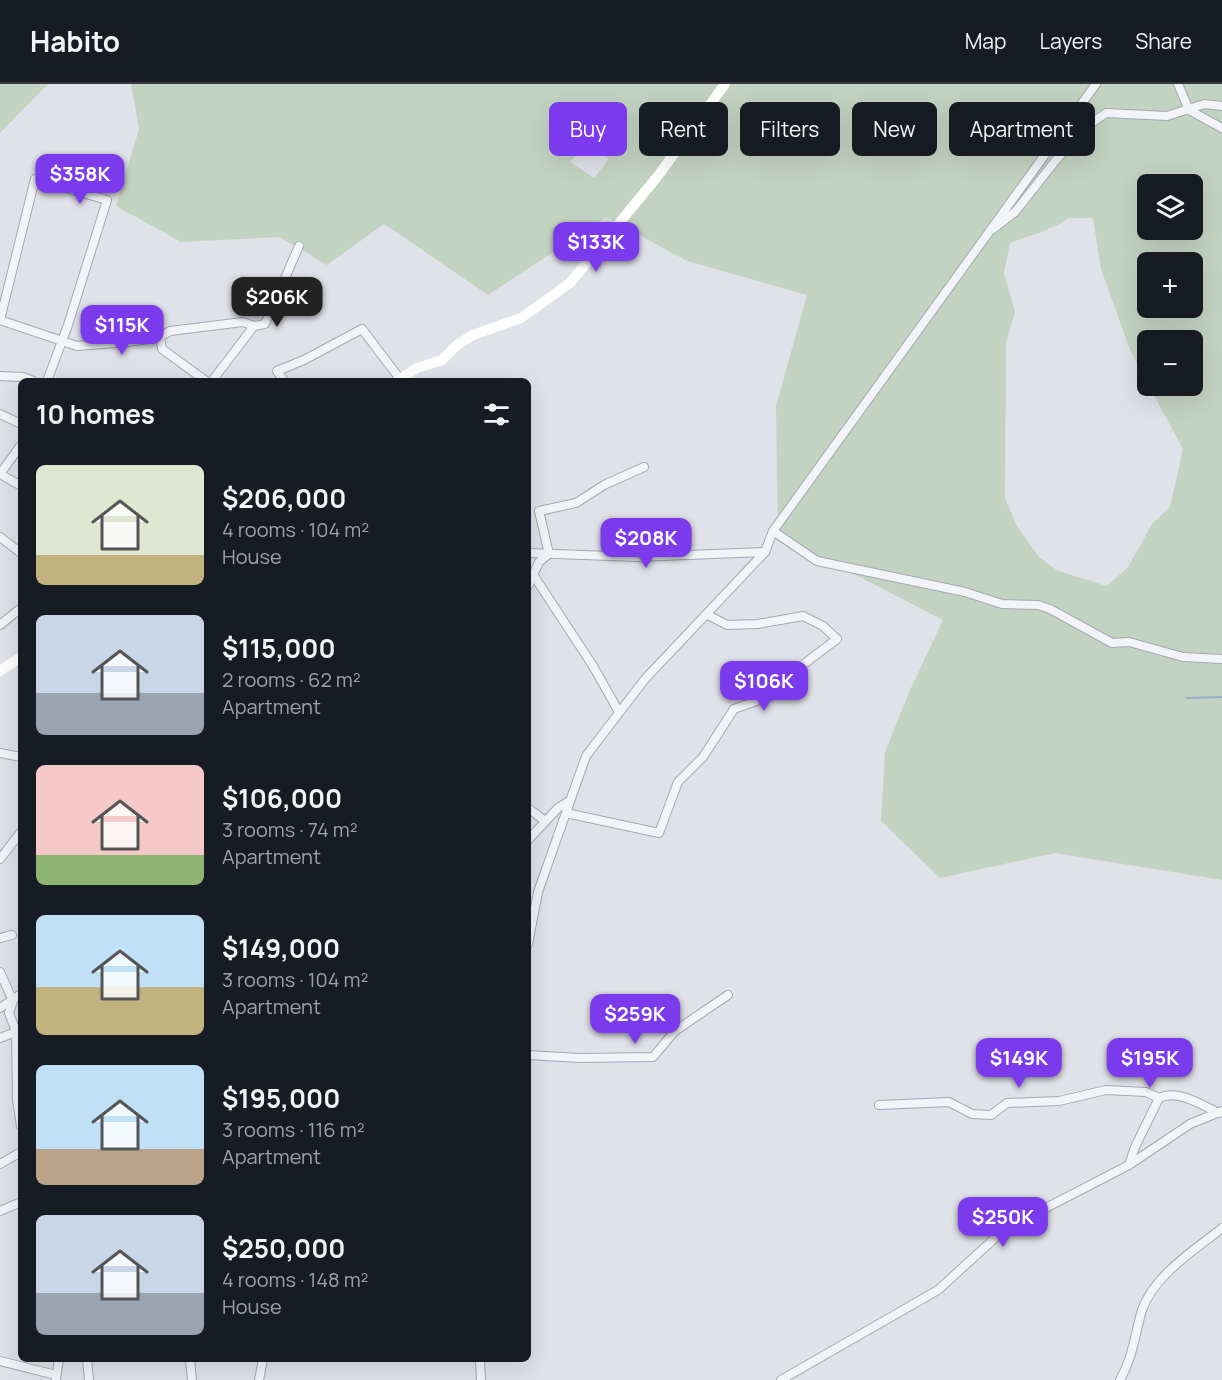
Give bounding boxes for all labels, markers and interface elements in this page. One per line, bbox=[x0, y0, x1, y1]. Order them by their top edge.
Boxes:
text: Habito bbox=[30, 22, 120, 60]
text: Map bbox=[965, 27, 1006, 55]
text: Layers bbox=[1039, 27, 1102, 55]
text: Share bbox=[1135, 27, 1192, 55]
chip: Buy bbox=[549, 102, 627, 156]
chip: Rent bbox=[639, 102, 728, 156]
chip: Filters bbox=[740, 102, 840, 156]
chip: New bbox=[852, 102, 937, 156]
chip: Apartment bbox=[949, 102, 1095, 156]
pin: $358K bbox=[38, 154, 122, 205]
text: $358K bbox=[49, 160, 111, 187]
map controls bbox=[1137, 174, 1203, 396]
button: layers bbox=[1137, 174, 1203, 240]
pin: $133K bbox=[554, 222, 638, 273]
text: $133K bbox=[567, 228, 625, 255]
button: + bbox=[1137, 252, 1203, 318]
pin: $206K bbox=[235, 277, 319, 328]
text: $206K bbox=[246, 283, 309, 310]
pin: $115K bbox=[80, 305, 164, 356]
text: $115K bbox=[95, 311, 149, 338]
button: − bbox=[1137, 330, 1203, 396]
text: 10 homes bbox=[36, 396, 155, 432]
icon: filters bbox=[480, 398, 513, 431]
text: $206,000 bbox=[222, 480, 346, 516]
icon: home bbox=[84, 489, 156, 561]
text: 4 rooms · 104 m² bbox=[222, 516, 369, 543]
pin: $208K bbox=[604, 518, 688, 569]
text: $208K bbox=[615, 524, 677, 551]
text: House bbox=[222, 543, 282, 570]
text: $115,000 bbox=[222, 630, 336, 666]
icon: home bbox=[84, 639, 156, 711]
pin: $106K bbox=[722, 661, 806, 712]
text: 2 rooms · 62 m² bbox=[222, 666, 361, 693]
text: $106K bbox=[734, 667, 794, 694]
text: Apartment bbox=[222, 693, 321, 720]
text: $106,000 bbox=[222, 780, 342, 816]
icon: home bbox=[84, 789, 156, 861]
text: 3 rooms · 74 m² bbox=[222, 816, 358, 843]
text: Apartment bbox=[222, 843, 321, 870]
text: $149,000 bbox=[222, 930, 340, 966]
icon: home bbox=[84, 939, 156, 1011]
text: 3 rooms · 104 m² bbox=[222, 966, 368, 993]
text: Apartment bbox=[222, 993, 321, 1020]
pin: $259K bbox=[593, 994, 677, 1045]
text: $259K bbox=[604, 1000, 666, 1027]
pin: $149K bbox=[977, 1038, 1061, 1089]
pin: $195K bbox=[1108, 1038, 1192, 1089]
text: $149K bbox=[990, 1044, 1048, 1071]
text: $195K bbox=[1121, 1044, 1179, 1071]
text: $195,000 bbox=[222, 1080, 340, 1116]
icon: home bbox=[84, 1089, 156, 1161]
text: 3 rooms · 116 m² bbox=[222, 1116, 365, 1143]
text: Apartment bbox=[222, 1143, 321, 1170]
pin: $250K bbox=[961, 1197, 1045, 1248]
text: $250K bbox=[972, 1203, 1034, 1230]
text: $250,000 bbox=[222, 1230, 345, 1266]
icon: home bbox=[84, 1239, 156, 1311]
text: 4 rooms · 148 m² bbox=[222, 1266, 369, 1293]
text: House bbox=[222, 1293, 282, 1320]

